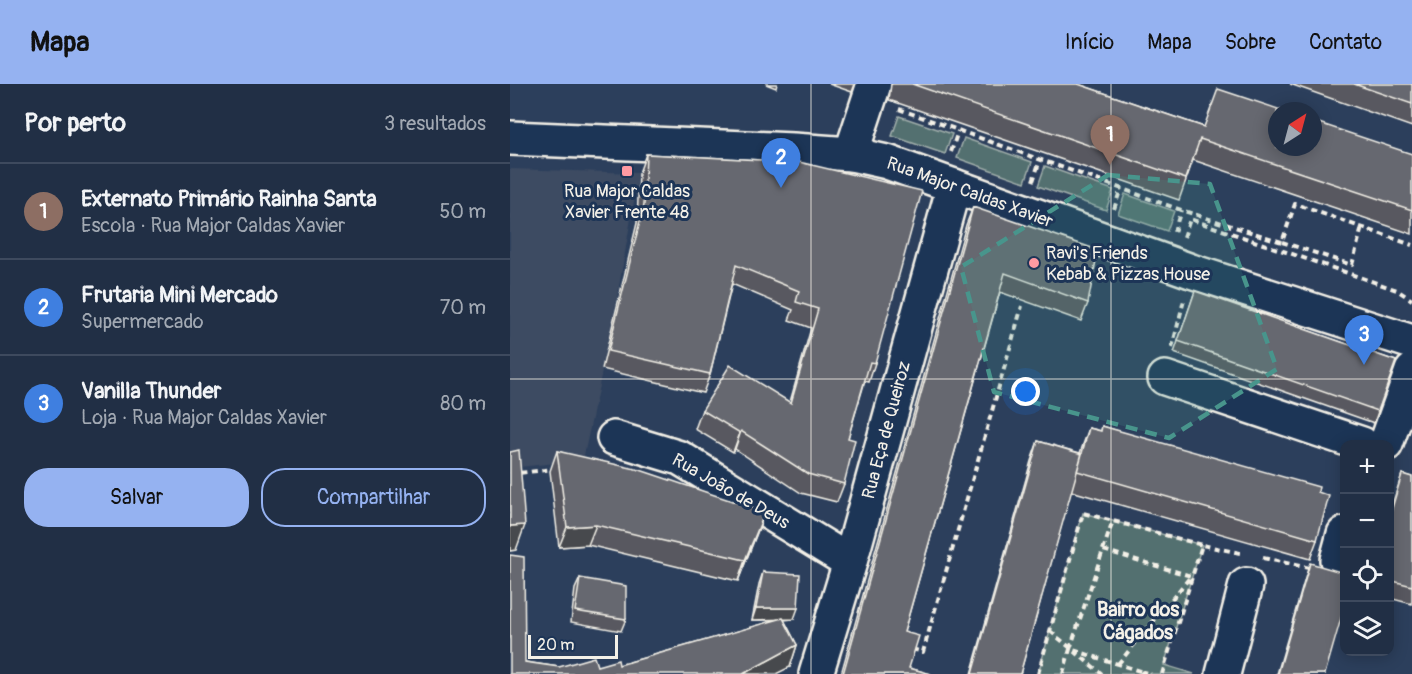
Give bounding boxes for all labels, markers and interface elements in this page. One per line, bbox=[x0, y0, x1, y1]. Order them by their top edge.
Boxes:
text: Mapa bbox=[30, 25, 89, 60]
text: Início bbox=[1065, 29, 1114, 56]
text: Mapa bbox=[1147, 29, 1192, 56]
text: Sobre bbox=[1225, 29, 1276, 56]
text: Contato bbox=[1309, 29, 1382, 56]
north arrow bbox=[1268, 102, 1322, 156]
text: Por perto bbox=[24, 107, 126, 139]
text: 3 resultados bbox=[384, 111, 486, 136]
pin: 1 bbox=[1090, 116, 1130, 165]
pin: 2 bbox=[762, 138, 800, 188]
street label: Rua Major Caldas Xavier bbox=[884, 152, 1057, 233]
marker: Rua Major Caldas Xavier Frente 48 bbox=[620, 164, 634, 178]
place label: Rua Major Caldas Xavier Frente 48 bbox=[564, 180, 690, 224]
text: Externato Primário Rainha Santa bbox=[81, 185, 377, 213]
text: 1 bbox=[40, 199, 47, 224]
text: 50 m bbox=[439, 199, 486, 224]
text: Escola · Rua Major Caldas Xavier bbox=[81, 213, 345, 238]
place label: Ravi's Friends Kebab & Pizzas House bbox=[1046, 242, 1210, 286]
marker: Ravi's Friends Kebab & Pizzas House bbox=[1027, 256, 1041, 270]
text: Frutaria Mini Mercado bbox=[81, 281, 278, 309]
text: 2 bbox=[38, 295, 49, 320]
text: 70 m bbox=[440, 295, 486, 320]
text: Supermercado bbox=[81, 309, 204, 334]
pin: 3 bbox=[1344, 316, 1384, 365]
street label: Rua Eça de Queiroz bbox=[857, 359, 916, 502]
text: Vanilla Thunder bbox=[81, 377, 221, 405]
your location bbox=[1011, 377, 1040, 406]
text: 3 bbox=[38, 391, 49, 416]
text: 80 m bbox=[440, 391, 486, 416]
text: Loja · Rua Major Caldas Xavier bbox=[81, 405, 327, 430]
map controls bbox=[1340, 440, 1394, 656]
button: + bbox=[1340, 440, 1394, 494]
street label: Rua João de Deus bbox=[668, 448, 794, 534]
button: Salvar bbox=[24, 468, 249, 527]
button: Compartilhar bbox=[261, 468, 486, 527]
button: − bbox=[1340, 494, 1394, 548]
button: locate bbox=[1340, 548, 1394, 602]
district label: Bairro dos Cágados bbox=[1097, 597, 1179, 645]
button: layers bbox=[1340, 602, 1394, 656]
scale bar bbox=[528, 632, 618, 660]
text: 20 m bbox=[537, 635, 575, 655]

